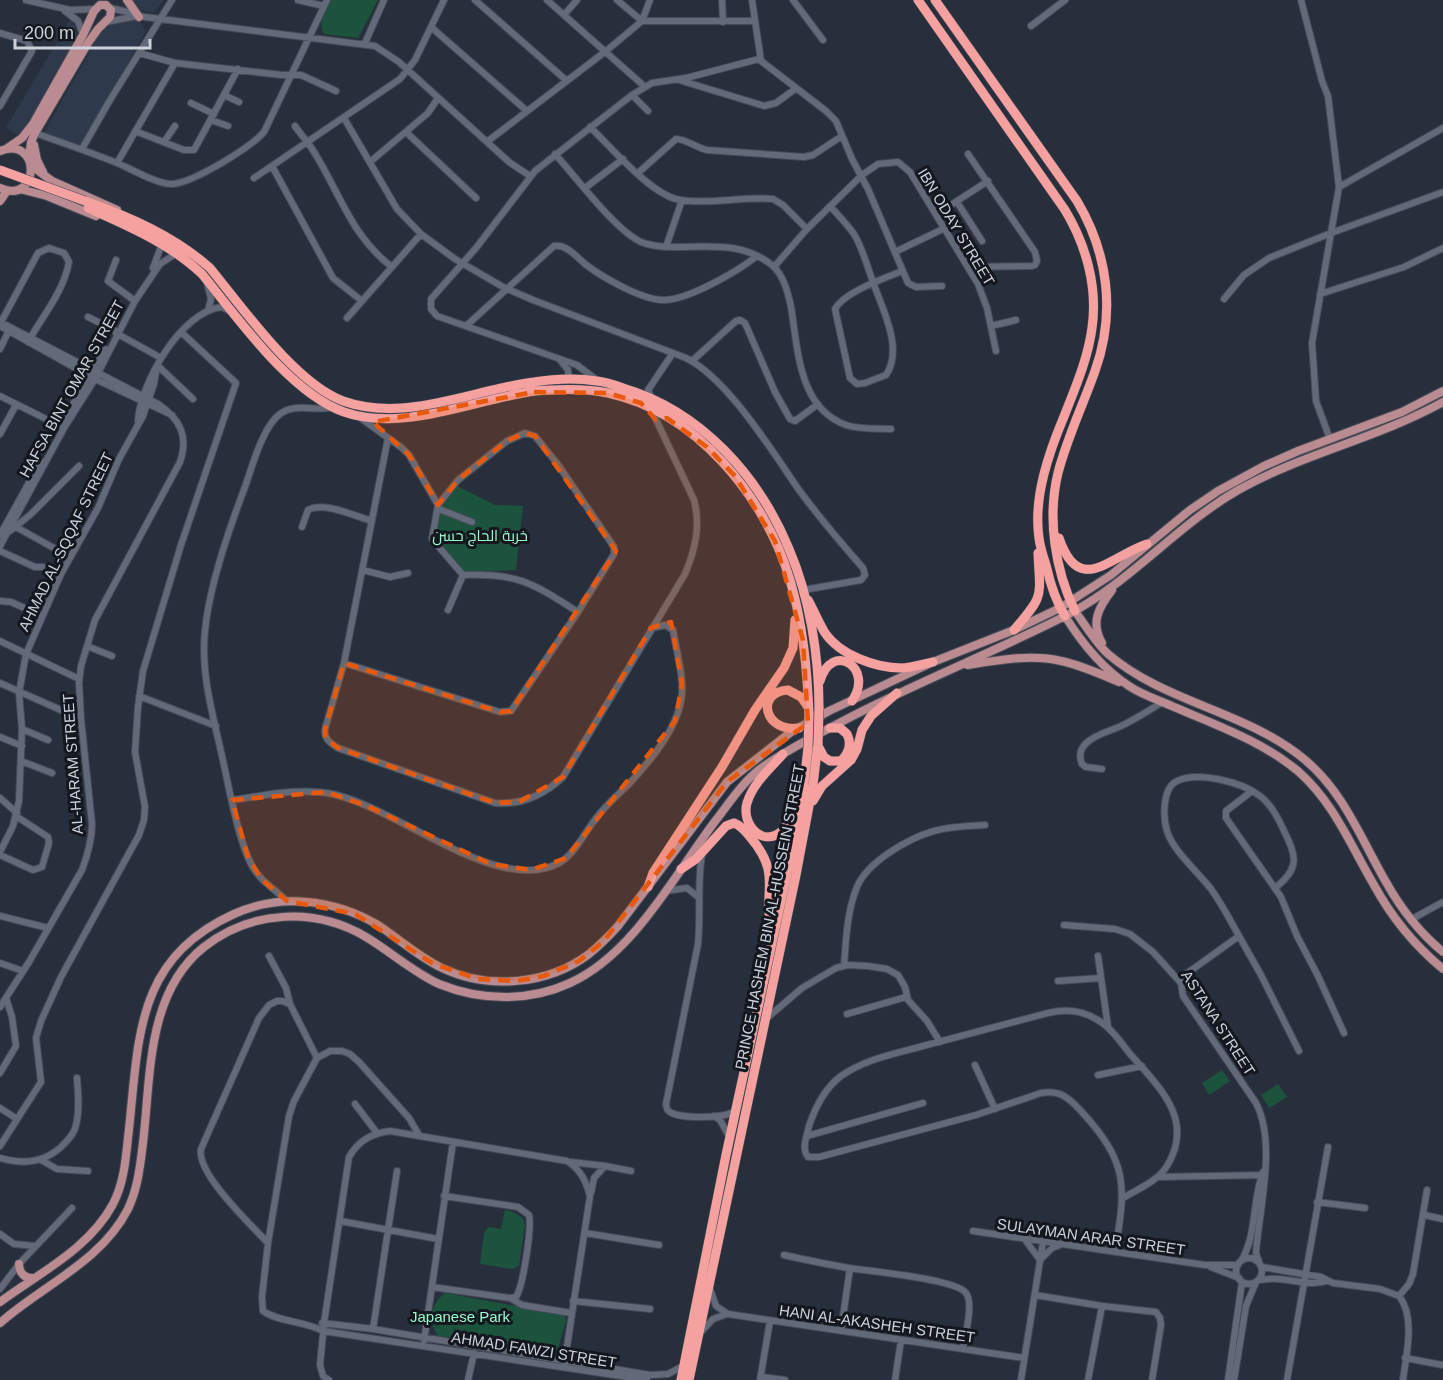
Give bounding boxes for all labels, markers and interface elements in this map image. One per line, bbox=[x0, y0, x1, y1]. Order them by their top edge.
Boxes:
scale bar bbox=[15, 12, 150, 50]
text: 200 m bbox=[24, 23, 74, 43]
street label: IBN ODAY STREET bbox=[915, 165, 998, 288]
street label: HAFSA BINT OMAR STREET bbox=[16, 297, 127, 480]
street label: AHMAD AL-SQQAF STREET bbox=[15, 450, 116, 634]
park label: خربة الحاج حسن bbox=[432, 527, 528, 547]
street label: AL-HARAM STREET bbox=[59, 693, 86, 835]
street label: PRINCE HASHEM BIN AL-HUSSEIN STREET bbox=[732, 763, 808, 1071]
street label: ASTANA STREET bbox=[1178, 967, 1259, 1078]
street label: SULAYMAN ARAR STREET bbox=[996, 1215, 1186, 1258]
street label: HANI AL-AKASHEH STREET bbox=[778, 1301, 976, 1346]
park label: Japanese Park bbox=[410, 1308, 511, 1325]
street label: AHMAD FAWZI STREET bbox=[450, 1328, 618, 1371]

